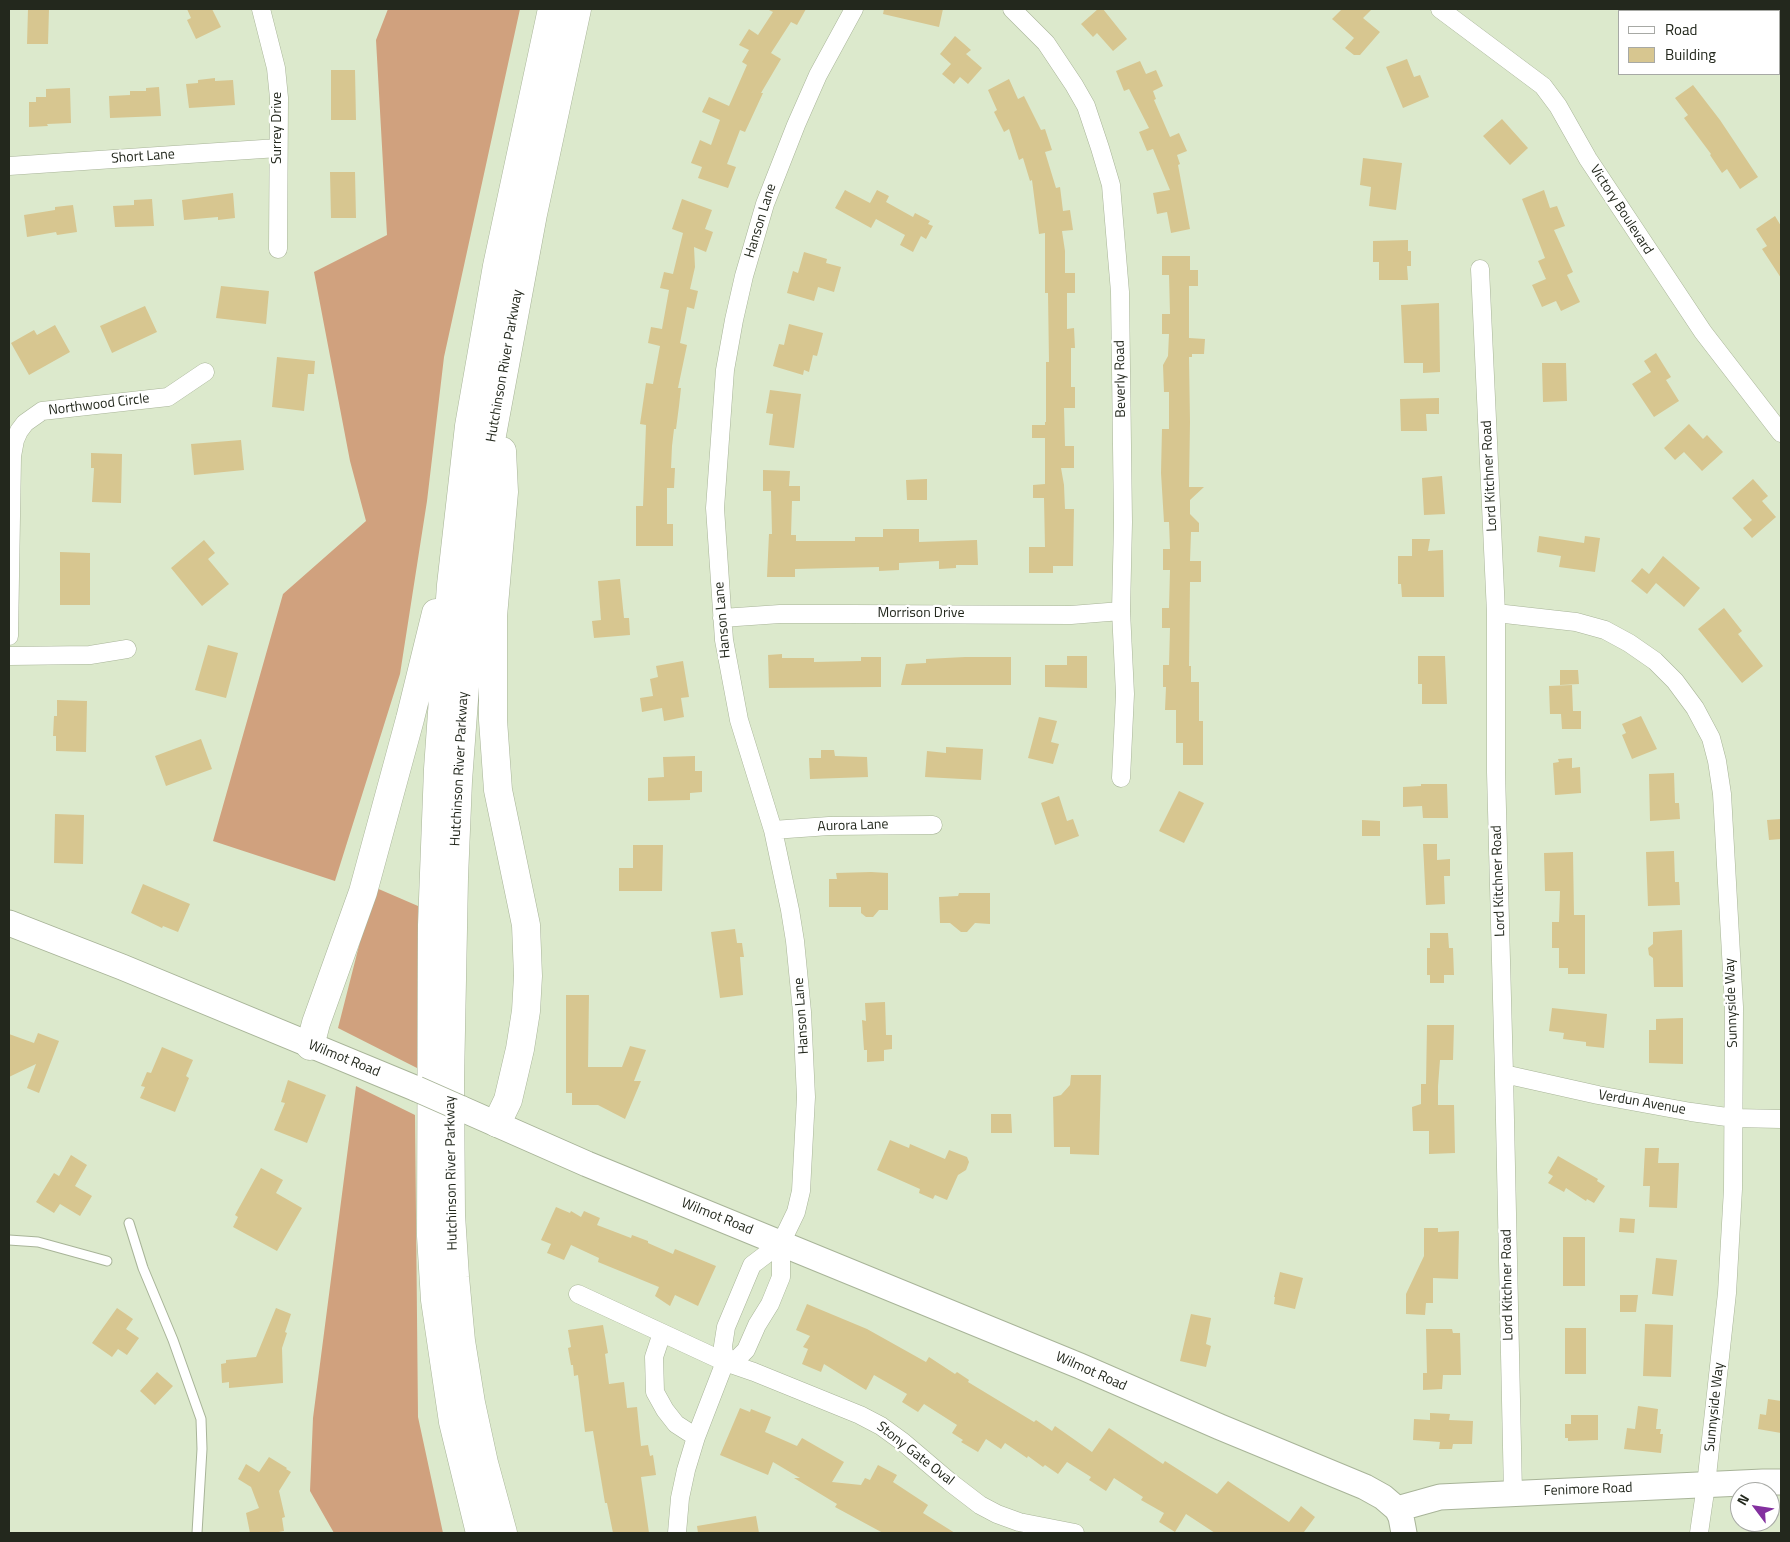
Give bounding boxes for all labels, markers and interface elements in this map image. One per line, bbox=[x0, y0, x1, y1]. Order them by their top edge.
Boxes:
legend bbox=[1618, 10, 1780, 75]
text: Road bbox=[1665, 18, 1697, 41]
text: Building bbox=[1665, 43, 1716, 66]
street label: Surrey Drive bbox=[270, 92, 286, 164]
street label: Short Lane bbox=[111, 146, 175, 168]
street label: Victory Boulevard bbox=[1586, 162, 1656, 258]
street label: Hanson Lane bbox=[742, 182, 780, 260]
street label: Hutchinson River Parkway bbox=[483, 288, 527, 444]
street label: Beverly Road bbox=[1112, 340, 1130, 418]
street label: Northwood Circle bbox=[48, 390, 150, 420]
street label: Lord Kitchner Road bbox=[1479, 420, 1501, 532]
street label: Hanson Lane bbox=[711, 581, 735, 659]
street label: Morrison Drive bbox=[878, 606, 964, 622]
street label: Hutchinson River Parkway bbox=[448, 691, 472, 847]
street label: Aurora Lane bbox=[817, 816, 889, 836]
street label: Lord Kitchner Road bbox=[1489, 825, 1509, 937]
street label: Sunnyside Way bbox=[1722, 958, 1742, 1048]
street label: Hanson Lane bbox=[791, 977, 813, 1055]
street label: Wilmot Road bbox=[306, 1037, 382, 1081]
street label: Verdun Avenue bbox=[1597, 1087, 1687, 1119]
street label: Hutchinson River Parkway bbox=[442, 1095, 462, 1251]
street label: Wilmot Road bbox=[679, 1195, 755, 1239]
street label: Lord Kitchner Road bbox=[1499, 1229, 1517, 1341]
street label: Wilmot Road bbox=[1053, 1349, 1129, 1395]
street label: Sunnyside Way bbox=[1702, 1362, 1728, 1452]
street label: Stony Gate Oval bbox=[873, 1418, 957, 1490]
street label: Fenimore Road bbox=[1543, 1480, 1633, 1500]
north arrow bbox=[1730, 1482, 1780, 1532]
text: N bbox=[1731, 1490, 1754, 1509]

